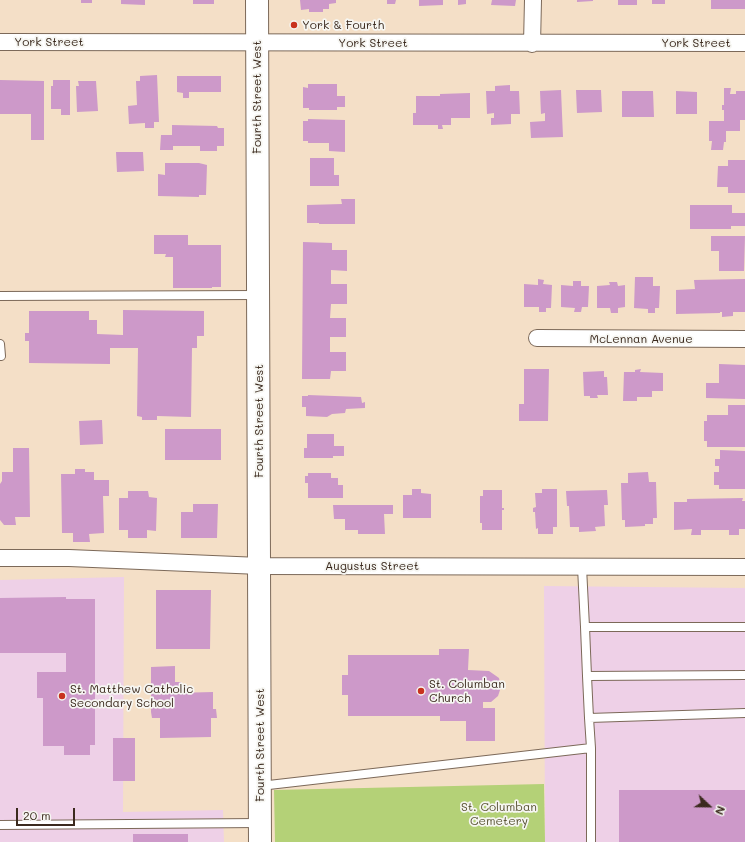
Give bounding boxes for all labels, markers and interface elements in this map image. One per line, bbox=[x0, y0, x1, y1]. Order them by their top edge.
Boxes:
place label: York & Fourth bbox=[302, 18, 384, 32]
marker: York & Fourth bbox=[289, 20, 299, 30]
street label: York Street bbox=[14, 35, 84, 49]
street label: York Street bbox=[338, 36, 408, 50]
street label: York Street bbox=[661, 36, 731, 50]
street label: Fourth Street West bbox=[250, 40, 264, 154]
street label: McLennan Avenue bbox=[589, 332, 693, 346]
street label: Fourth Street West bbox=[252, 364, 266, 478]
street label: Augustus Street bbox=[325, 559, 419, 573]
place label: St. Columban Church bbox=[429, 677, 505, 705]
place label: St. Matthew Catholic Secondary School bbox=[70, 682, 193, 710]
marker: St. Columban Church bbox=[416, 686, 426, 696]
street label: Fourth Street West bbox=[253, 688, 267, 802]
marker: St. Matthew Catholic Secondary School bbox=[57, 691, 67, 701]
north arrow bbox=[689, 786, 729, 826]
scale bar bbox=[18, 800, 77, 826]
park label: St. Columban Cemetery bbox=[461, 800, 537, 828]
text: N bbox=[712, 804, 729, 817]
text: 20 m bbox=[23, 807, 51, 823]

